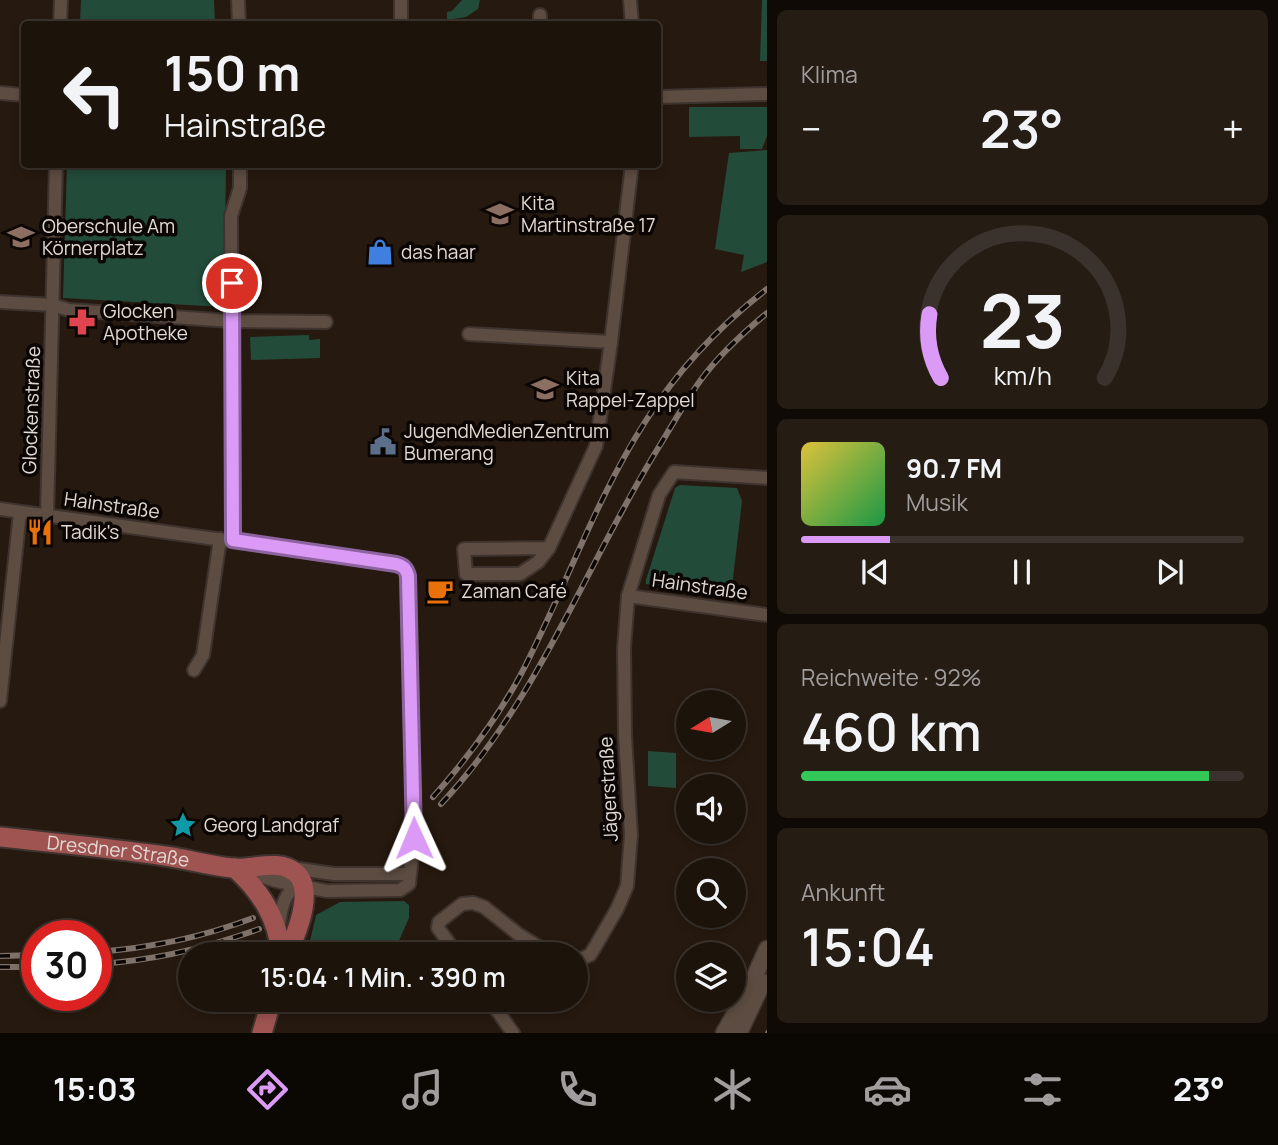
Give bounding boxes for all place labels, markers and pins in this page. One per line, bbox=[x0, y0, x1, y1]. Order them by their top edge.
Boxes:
place label: Kita Martinstraße 17 bbox=[521, 190, 656, 238]
school or university icon: Kita Martinstraße 17 bbox=[485, 199, 515, 229]
place label: Oberschule Am Körnerplatz bbox=[42, 213, 175, 261]
school or university icon: Oberschule Am Körnerplatz bbox=[6, 222, 36, 252]
shop icon: das haar bbox=[365, 237, 395, 267]
place label: das haar bbox=[401, 239, 476, 265]
pin bbox=[202, 253, 262, 313]
place label: Glocken Apotheke bbox=[103, 298, 188, 346]
pharmacy icon: Glocken Apotheke bbox=[67, 307, 97, 337]
place label: Kita Rappel-Zappel bbox=[566, 365, 695, 413]
school or university icon: Kita Rappel-Zappel bbox=[530, 374, 560, 404]
place label: JugendMedienZentrum Bumerang bbox=[404, 418, 609, 466]
public building icon: JugendMedienZentrum Bumerang bbox=[368, 427, 398, 457]
restaurant icon: Tadik's bbox=[25, 517, 55, 547]
place label: Tadik's bbox=[61, 519, 119, 545]
cafe icon: Zaman Café bbox=[425, 576, 455, 606]
place label: Zaman Café bbox=[461, 578, 567, 604]
place icon: Georg Landgraf bbox=[168, 810, 198, 840]
place label: Georg Landgraf bbox=[204, 812, 339, 838]

